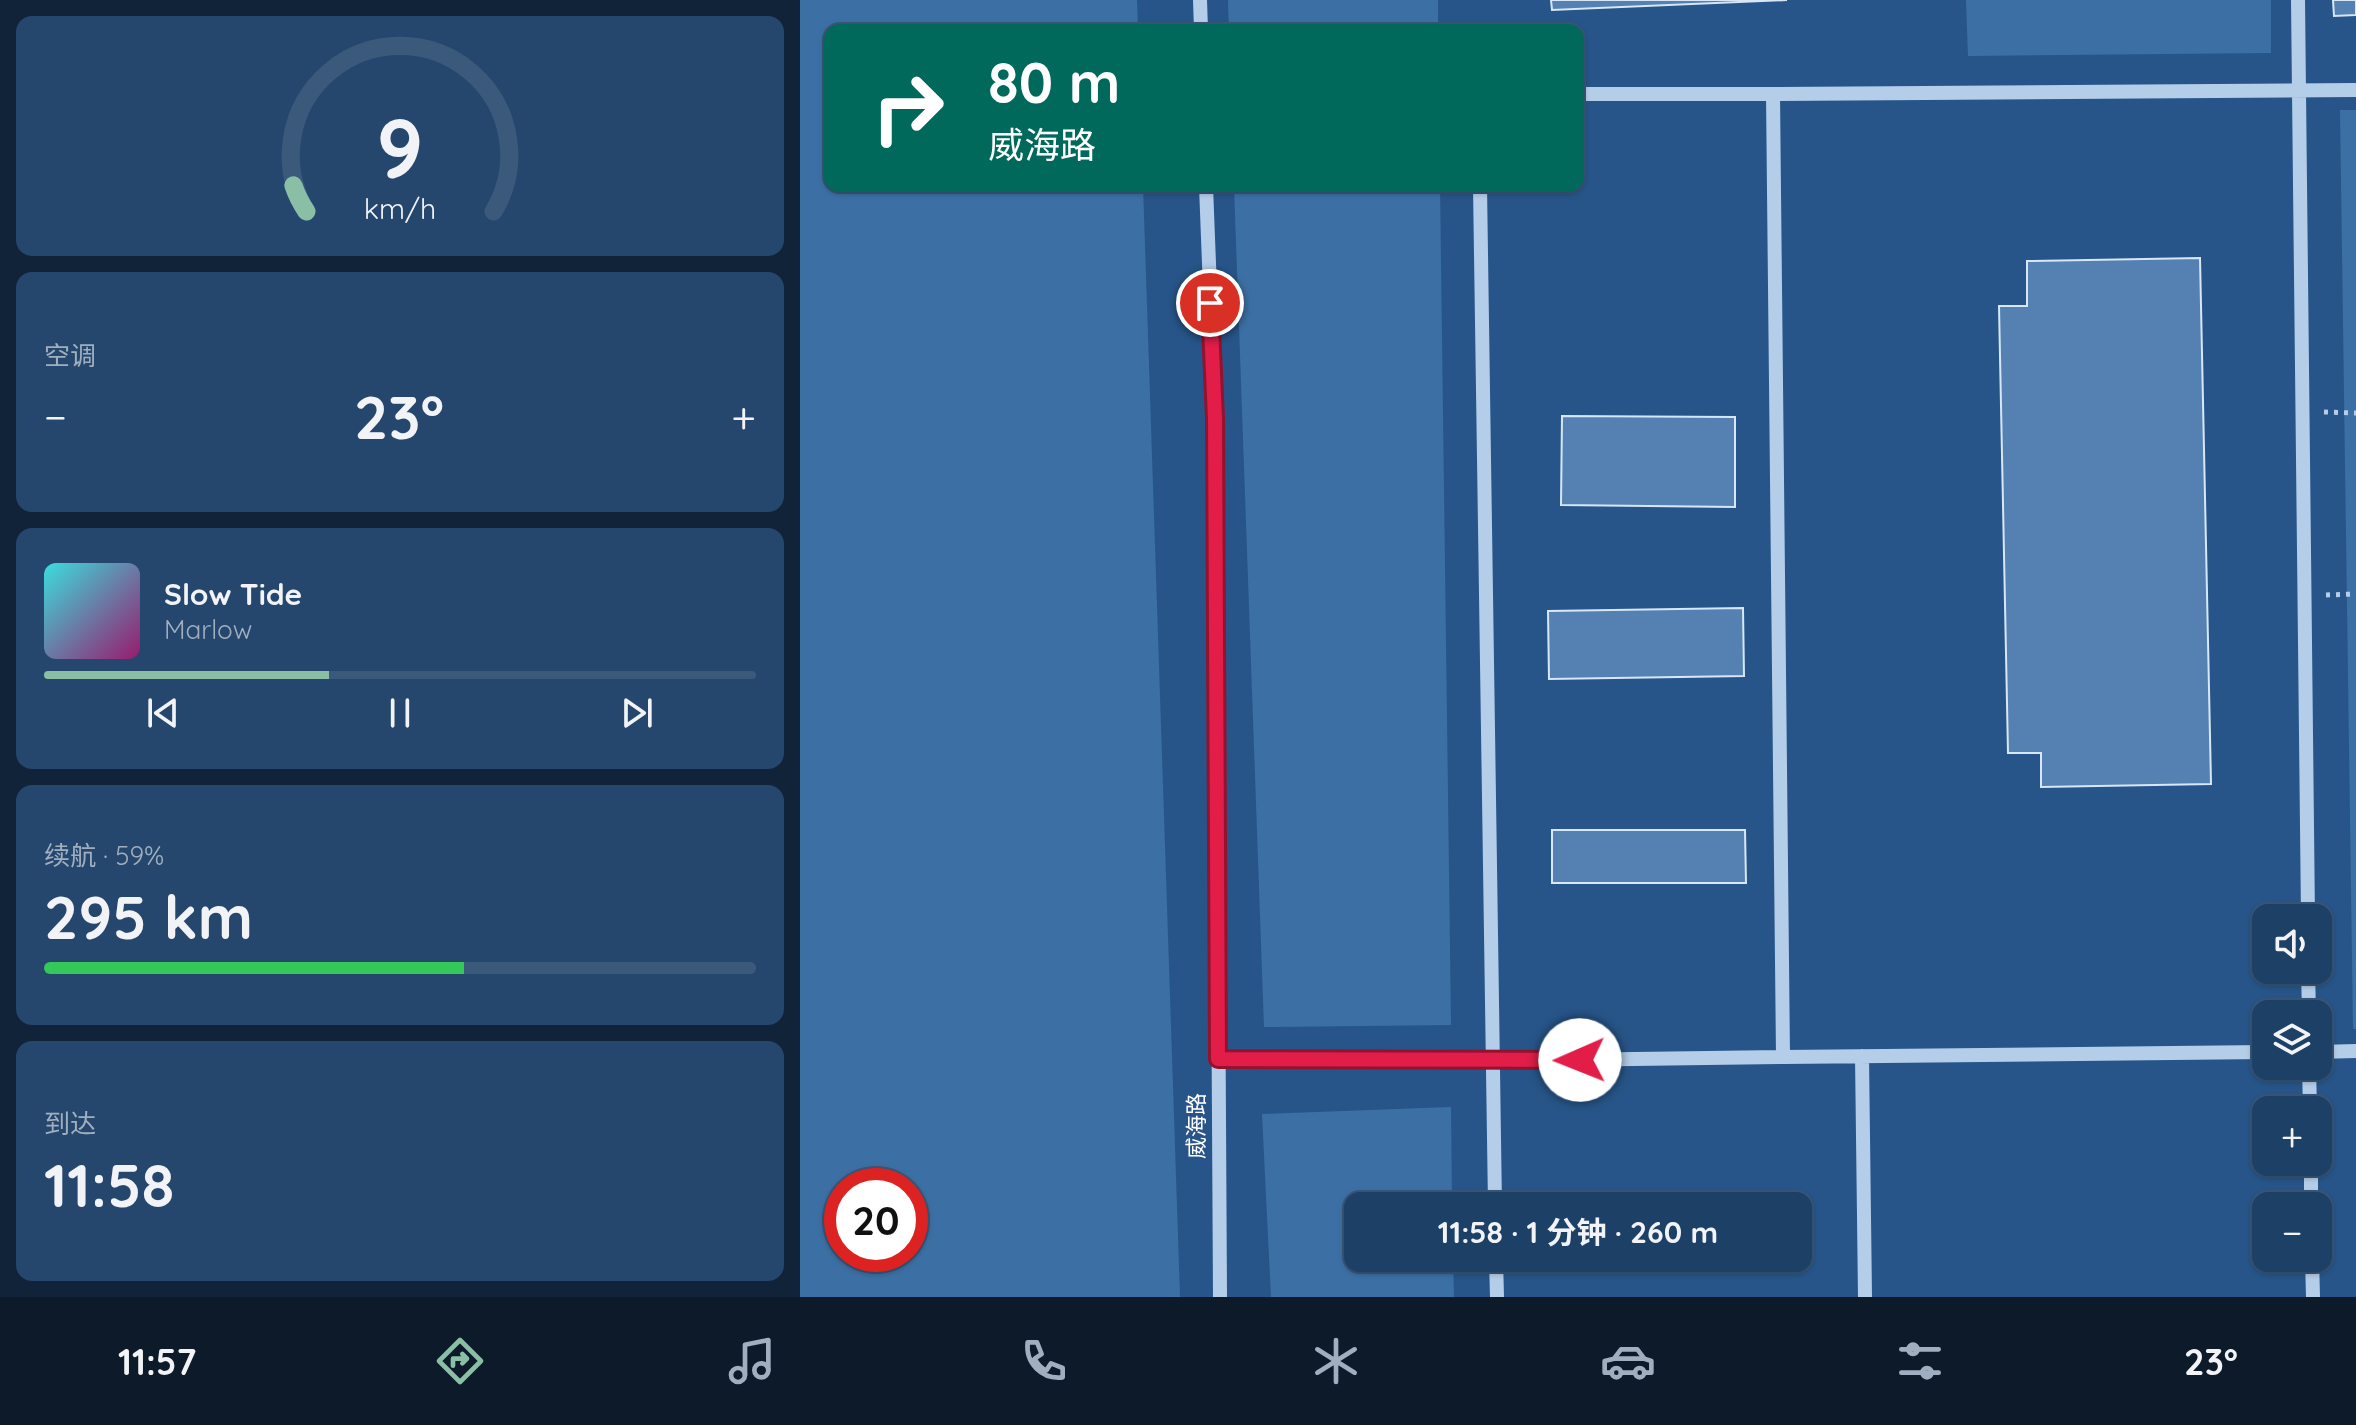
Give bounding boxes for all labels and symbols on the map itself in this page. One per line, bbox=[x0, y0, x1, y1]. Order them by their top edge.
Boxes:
pin bbox=[1176, 269, 1244, 337]
position arrow bbox=[1538, 1018, 1622, 1102]
street label: 威海路 bbox=[1182, 1093, 1210, 1159]
speed limit sign: 20 bbox=[824, 1168, 928, 1272]

